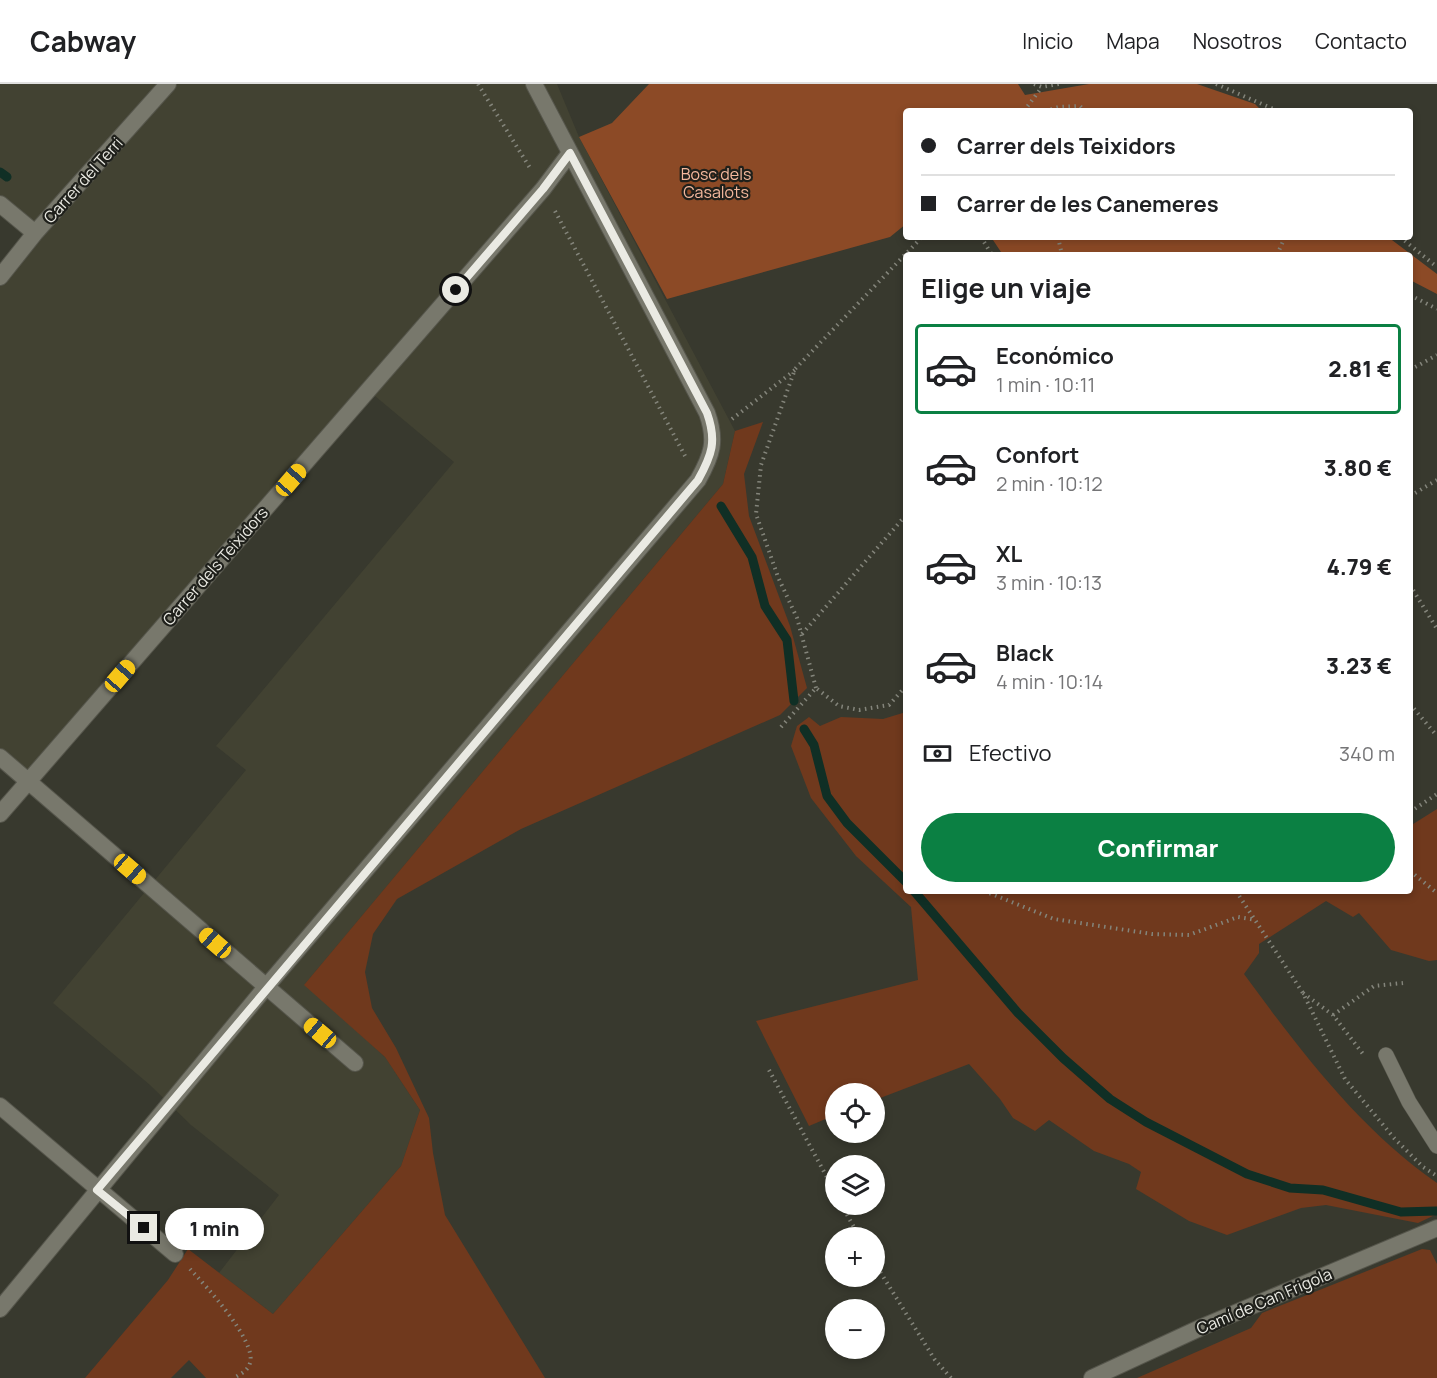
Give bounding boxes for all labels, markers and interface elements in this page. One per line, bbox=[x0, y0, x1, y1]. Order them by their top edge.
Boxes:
text: Cabway bbox=[30, 22, 136, 60]
text: Inicio bbox=[1022, 27, 1073, 55]
text: Mapa bbox=[1106, 27, 1160, 55]
text: Nosotros bbox=[1193, 27, 1282, 55]
text: Contacto bbox=[1315, 27, 1407, 55]
text: Carrer dels Teixidors bbox=[957, 131, 1176, 161]
street label: Carrer del Terri bbox=[38, 132, 128, 228]
park label: Bosc dels Casalots bbox=[681, 163, 751, 203]
text: Carrer de les Canemeres bbox=[957, 189, 1219, 219]
text: Elige un viaje bbox=[921, 269, 1092, 306]
route start bbox=[442, 276, 469, 303]
text: Económico bbox=[996, 341, 1114, 371]
icon: car bbox=[924, 342, 978, 396]
text: 2.81 € bbox=[1328, 354, 1392, 384]
text: 1 min · 10:11 bbox=[996, 371, 1095, 398]
text: Confort bbox=[996, 440, 1079, 470]
icon: car bbox=[924, 441, 978, 495]
text: 3.80 € bbox=[1324, 453, 1392, 483]
car bbox=[272, 461, 310, 499]
text: 2 min · 10:12 bbox=[996, 470, 1103, 497]
street label: Carrer dels Teixidors bbox=[157, 502, 273, 630]
text: XL bbox=[996, 539, 1022, 569]
icon: car bbox=[924, 540, 978, 594]
text: 4.79 € bbox=[1327, 552, 1392, 582]
text: 3 min · 10:13 bbox=[996, 569, 1102, 596]
text: Black bbox=[996, 638, 1053, 668]
icon: car bbox=[924, 639, 978, 693]
text: 3.23 € bbox=[1326, 651, 1392, 681]
car bbox=[101, 657, 139, 695]
text: 4 min · 10:14 bbox=[996, 668, 1103, 695]
icon: cash bbox=[921, 737, 954, 770]
text: Efectivo bbox=[969, 738, 1052, 768]
text: 340 m bbox=[1339, 740, 1395, 767]
button: Confirmar bbox=[921, 813, 1395, 882]
car bbox=[111, 850, 149, 888]
car bbox=[196, 924, 234, 962]
car bbox=[300, 1015, 340, 1051]
map controls bbox=[825, 1083, 885, 1359]
button: locate bbox=[825, 1083, 885, 1143]
button: layers bbox=[825, 1155, 885, 1215]
callout: 1 min bbox=[165, 1207, 264, 1249]
route end bbox=[130, 1214, 157, 1241]
text: 1 min bbox=[189, 1215, 240, 1242]
button: + bbox=[825, 1227, 885, 1287]
street label: Camí de Can Frigola bbox=[1193, 1263, 1335, 1339]
button: − bbox=[825, 1299, 885, 1359]

